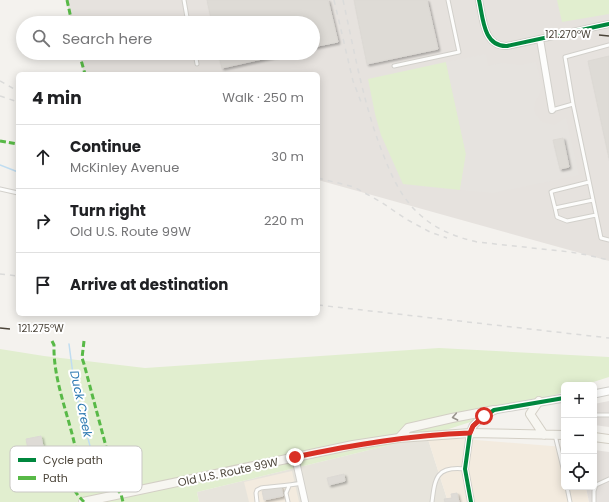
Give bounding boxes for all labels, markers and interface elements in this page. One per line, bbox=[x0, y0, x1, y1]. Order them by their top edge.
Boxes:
search box bbox=[16, 16, 320, 60]
icon: search bbox=[30, 27, 52, 49]
text: 121.270°W bbox=[545, 27, 591, 42]
text: Search here bbox=[62, 28, 152, 49]
text: 4 min bbox=[32, 86, 82, 110]
text: Walk · 250 m bbox=[222, 88, 304, 107]
text: Continue bbox=[70, 136, 141, 157]
icon: ahead bbox=[32, 146, 54, 168]
text: 30 m bbox=[271, 147, 304, 166]
text: McKinley Avenue bbox=[70, 158, 179, 177]
text: Turn right bbox=[70, 200, 146, 221]
icon: right bbox=[32, 210, 54, 232]
text: 220 m bbox=[264, 211, 304, 230]
text: Old U.S. Route 99W bbox=[70, 222, 191, 241]
icon: arrive bbox=[32, 274, 54, 296]
text: Arrive at destination bbox=[70, 274, 228, 295]
text: 121.275°W bbox=[18, 321, 64, 336]
water label: Duck Creek bbox=[66, 369, 97, 440]
map controls bbox=[561, 382, 597, 490]
button: + bbox=[561, 382, 597, 418]
route start bbox=[475, 407, 493, 425]
one-way arrow bbox=[452, 412, 459, 421]
button: − bbox=[561, 418, 597, 454]
legend bbox=[10, 446, 142, 492]
route end bbox=[286, 448, 304, 466]
text: Cycle path bbox=[43, 452, 103, 468]
street label: Old U.S. Route 99W bbox=[176, 453, 280, 490]
button: locate bbox=[561, 454, 597, 490]
text: Path bbox=[43, 470, 68, 486]

